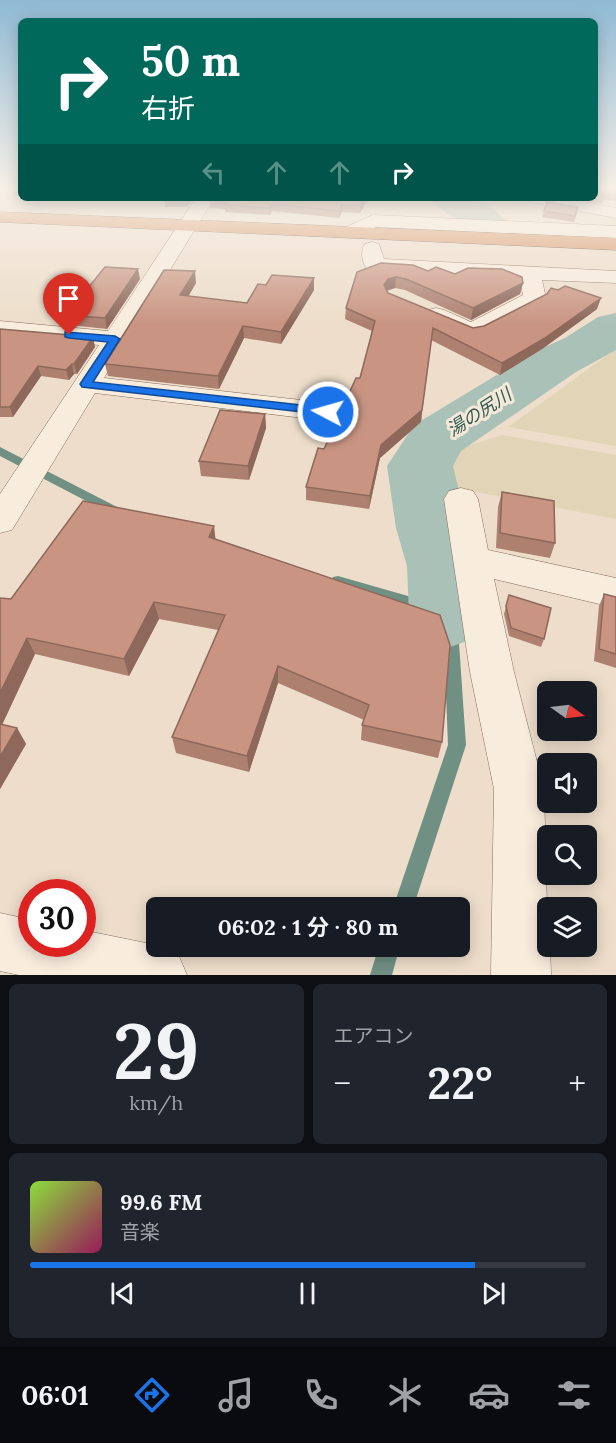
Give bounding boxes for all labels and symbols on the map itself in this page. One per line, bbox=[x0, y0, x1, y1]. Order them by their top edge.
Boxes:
pin bbox=[43, 273, 94, 335]
position arrow bbox=[296, 380, 360, 444]
water label: 湯の尻川 bbox=[443, 382, 517, 441]
north arrow bbox=[537, 681, 597, 741]
speed limit sign: 30 bbox=[18, 879, 96, 957]

